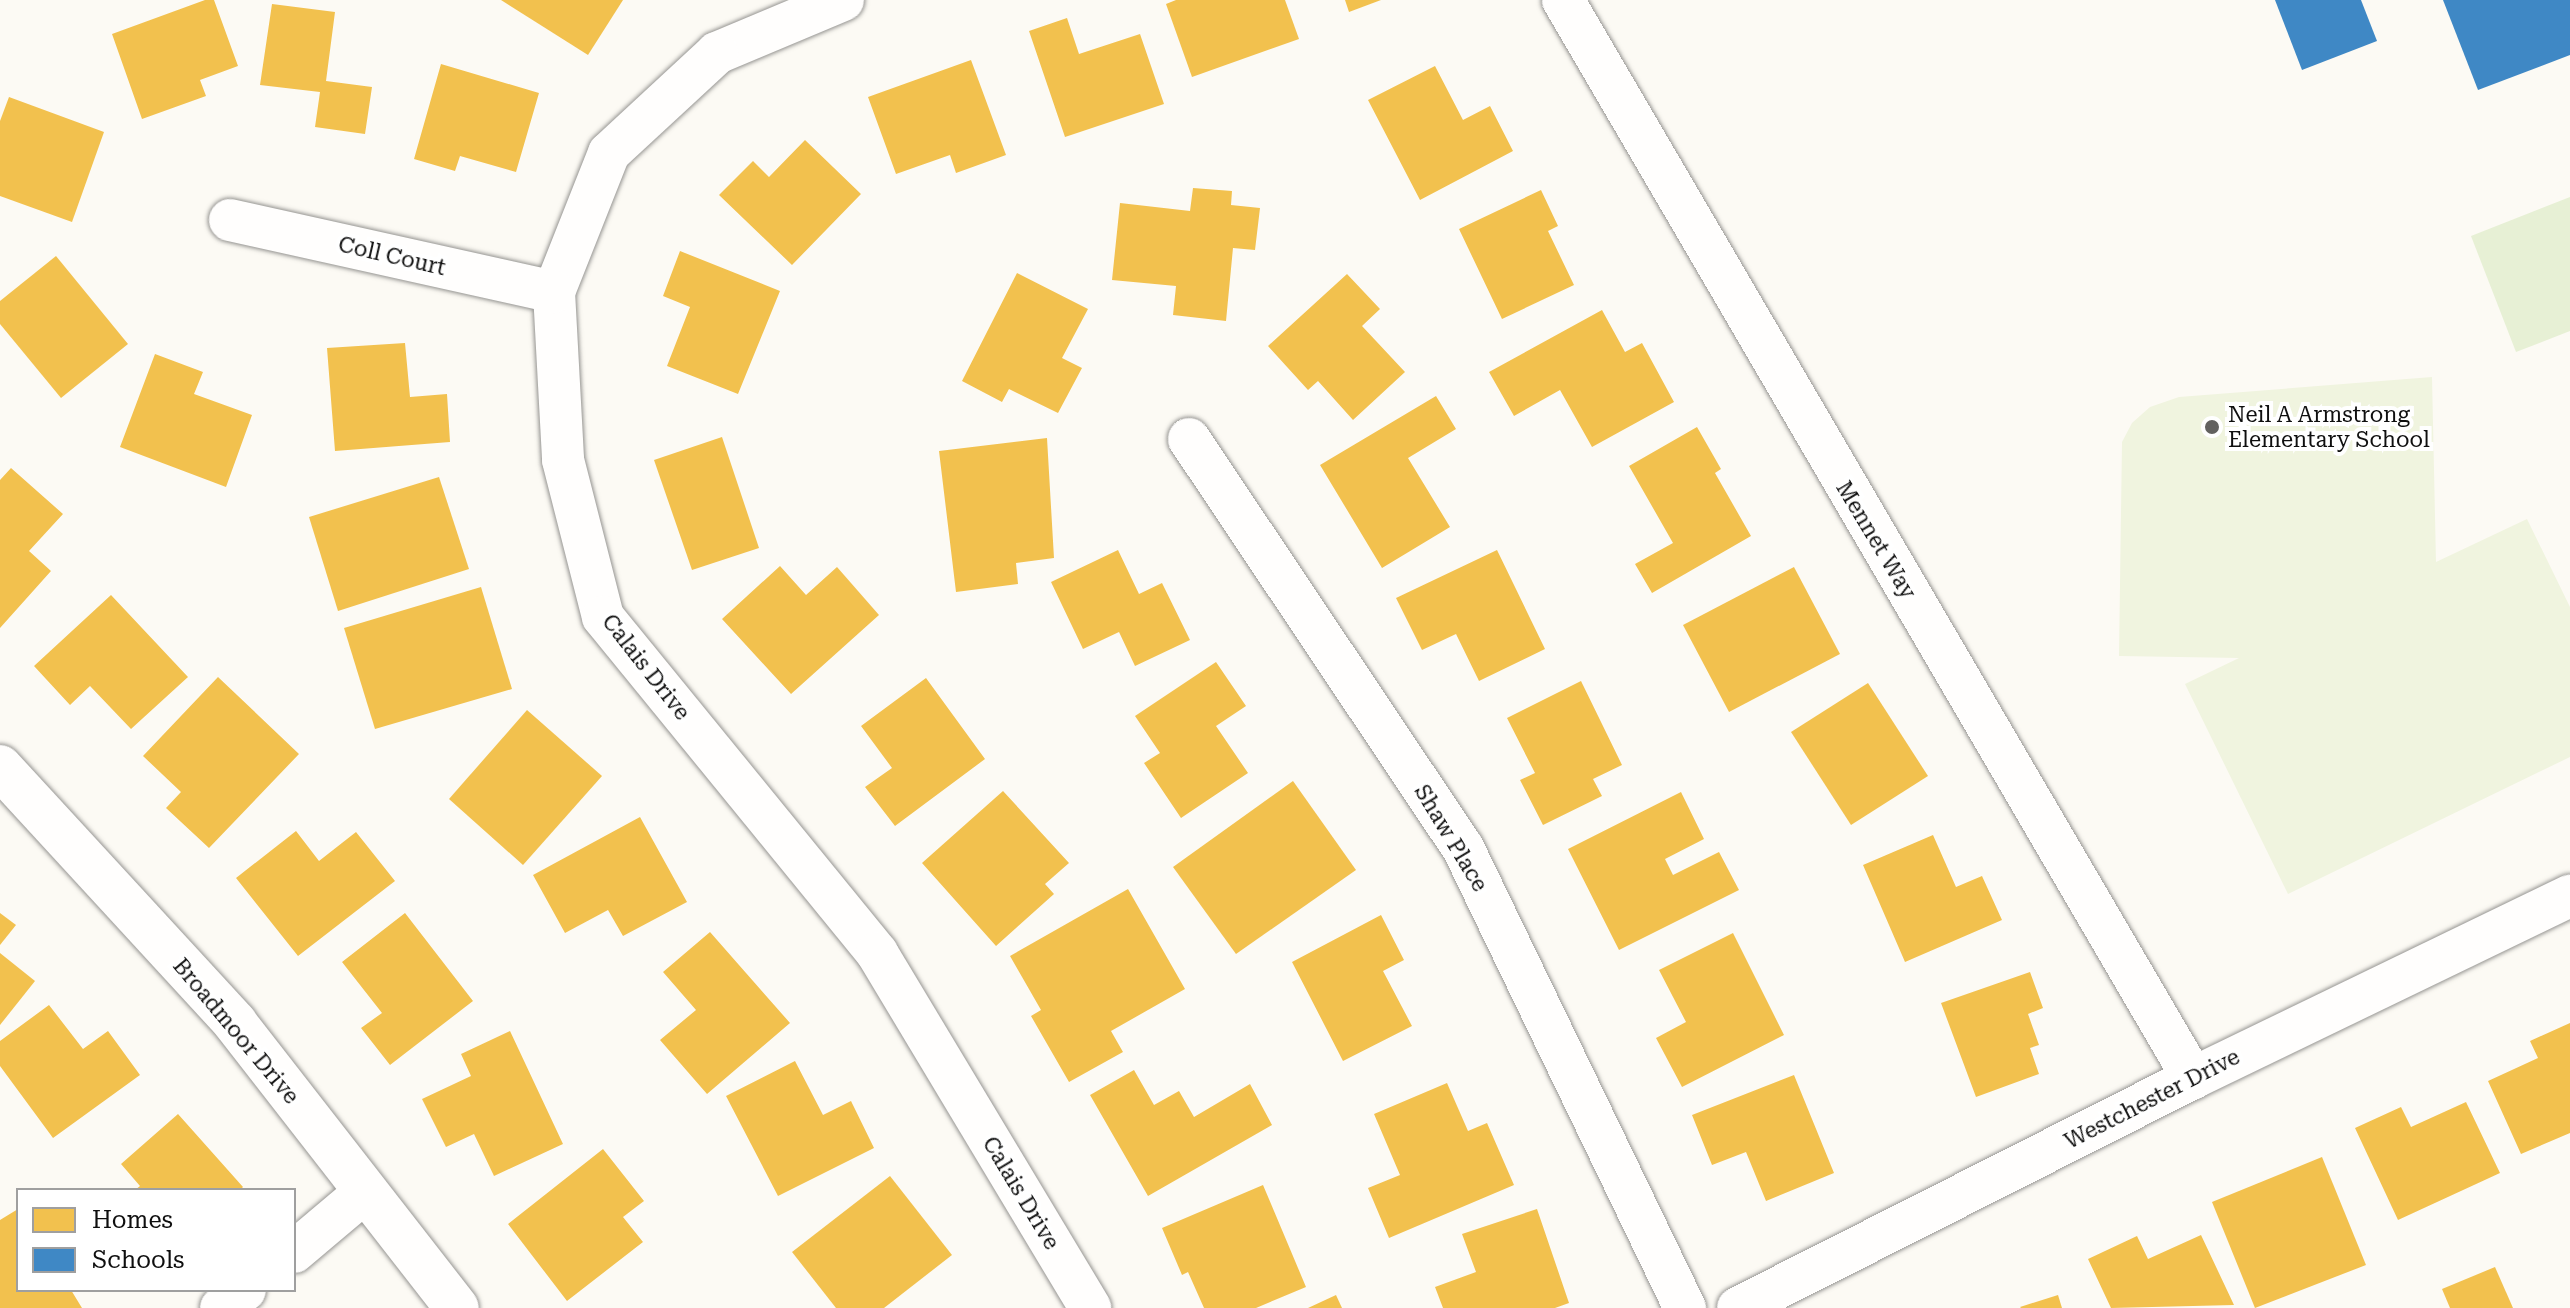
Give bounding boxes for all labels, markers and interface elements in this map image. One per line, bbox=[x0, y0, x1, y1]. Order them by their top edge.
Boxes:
street label: Coll Court bbox=[336, 231, 448, 281]
place label: Neil A Armstrong Elementary School bbox=[2228, 401, 2430, 452]
marker: Neil A Armstrong Elementary School bbox=[2203, 418, 2221, 436]
street label: Mennet Way bbox=[1830, 476, 1922, 604]
street label: Calais Drive bbox=[597, 609, 695, 725]
street label: Shaw Place bbox=[1409, 780, 1493, 896]
street label: Broadmoor Drive bbox=[167, 953, 305, 1109]
street label: Westchester Drive bbox=[2060, 1043, 2244, 1155]
street label: Calais Drive bbox=[977, 1132, 1065, 1254]
legend bbox=[16, 1188, 296, 1292]
text: Homes bbox=[92, 1206, 173, 1234]
text: Schools bbox=[92, 1246, 185, 1274]

